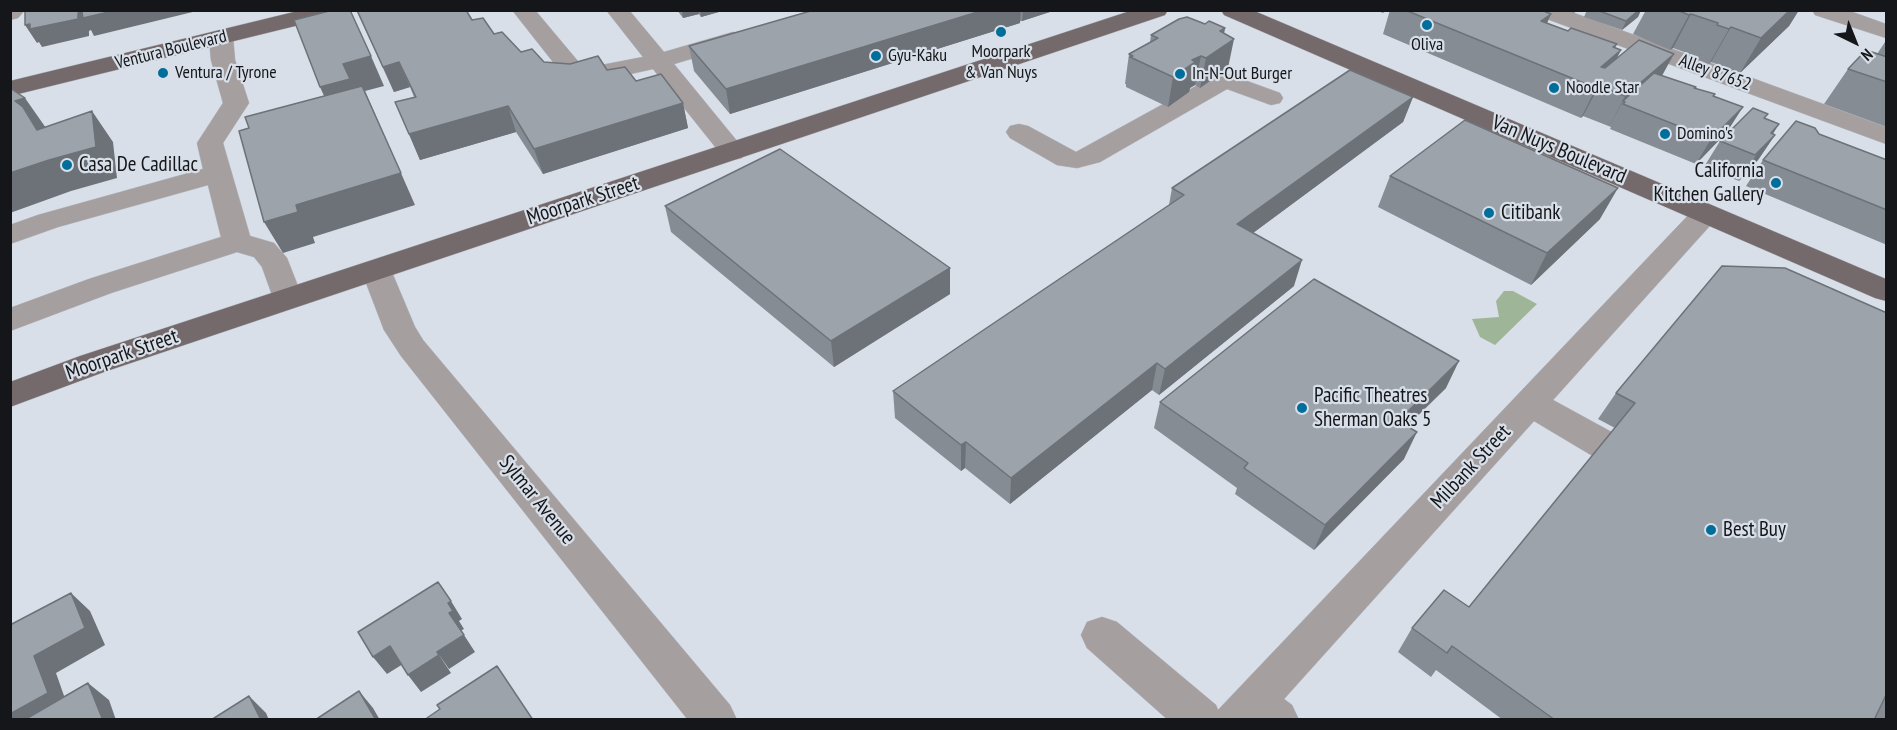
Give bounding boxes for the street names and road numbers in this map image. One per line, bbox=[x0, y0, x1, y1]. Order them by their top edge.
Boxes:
street label: Ventura Boulevard bbox=[113, 26, 229, 74]
street label: Alley 87652 bbox=[1676, 50, 1754, 96]
street label: Van Nuys Boulevard bbox=[1488, 110, 1630, 190]
street label: Moorpark Street bbox=[524, 171, 642, 231]
street label: Moorpark Street bbox=[63, 324, 181, 386]
street label: Milbank Street bbox=[1426, 420, 1516, 514]
street label: Sylmar Avenue bbox=[493, 450, 581, 550]

